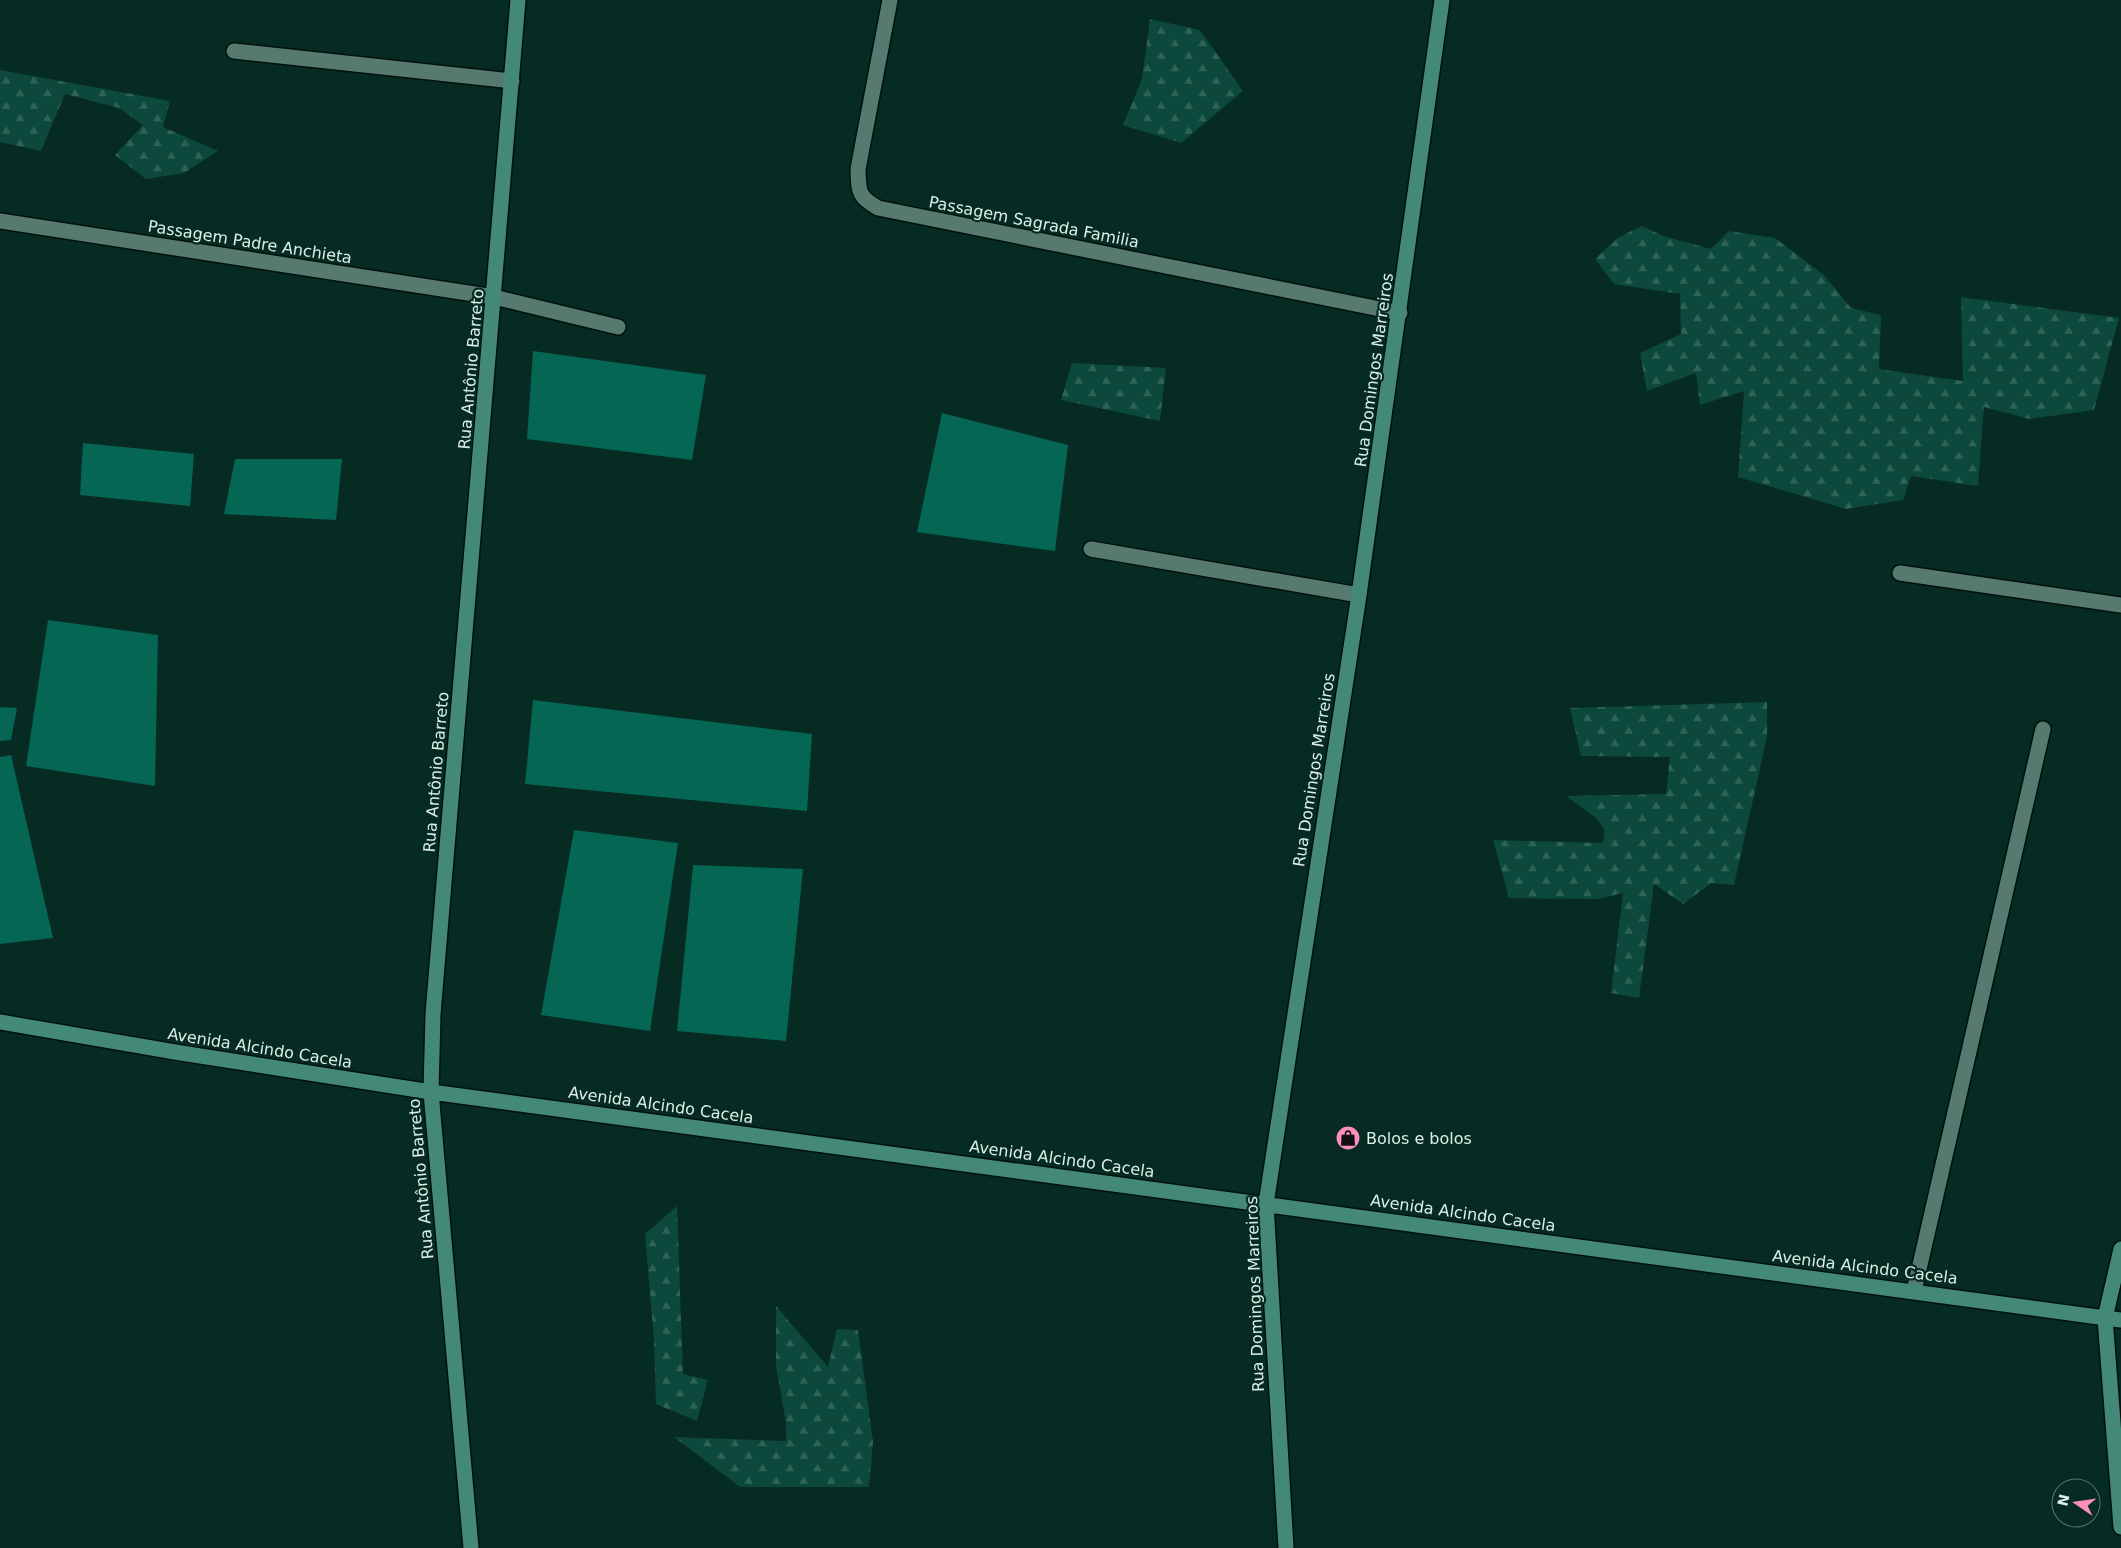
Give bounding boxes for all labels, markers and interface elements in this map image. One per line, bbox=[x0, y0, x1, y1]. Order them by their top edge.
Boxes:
street label: Passagem Sagrada Familia bbox=[927, 192, 1141, 252]
street label: Passagem Padre Anchieta bbox=[147, 216, 353, 268]
street label: Rua Domingos Marreiros bbox=[1351, 272, 1397, 468]
street label: Rua Antônio Barreto bbox=[455, 288, 487, 450]
street label: Rua Domingos Marreiros bbox=[1289, 672, 1339, 868]
street label: Rua Antônio Barreto bbox=[420, 691, 452, 853]
street label: Avenida Alcindo Cacela bbox=[166, 1024, 354, 1072]
street label: Avenida Alcindo Cacela bbox=[567, 1083, 755, 1127]
street label: Rua Antônio Barreto bbox=[405, 1098, 437, 1260]
shop icon: Bolos e bolos bbox=[1335, 1125, 1361, 1151]
place label: Bolos e bolos bbox=[1366, 1129, 1472, 1148]
street label: Avenida Alcindo Cacela bbox=[968, 1137, 1156, 1181]
street label: Avenida Alcindo Cacela bbox=[1369, 1191, 1557, 1235]
street label: Rua Domingos Marreiros bbox=[1242, 1196, 1268, 1392]
street label: Avenida Alcindo Cacela bbox=[1771, 1246, 1959, 1288]
north arrow bbox=[2051, 1478, 2101, 1528]
text: N bbox=[2054, 1493, 2072, 1508]

